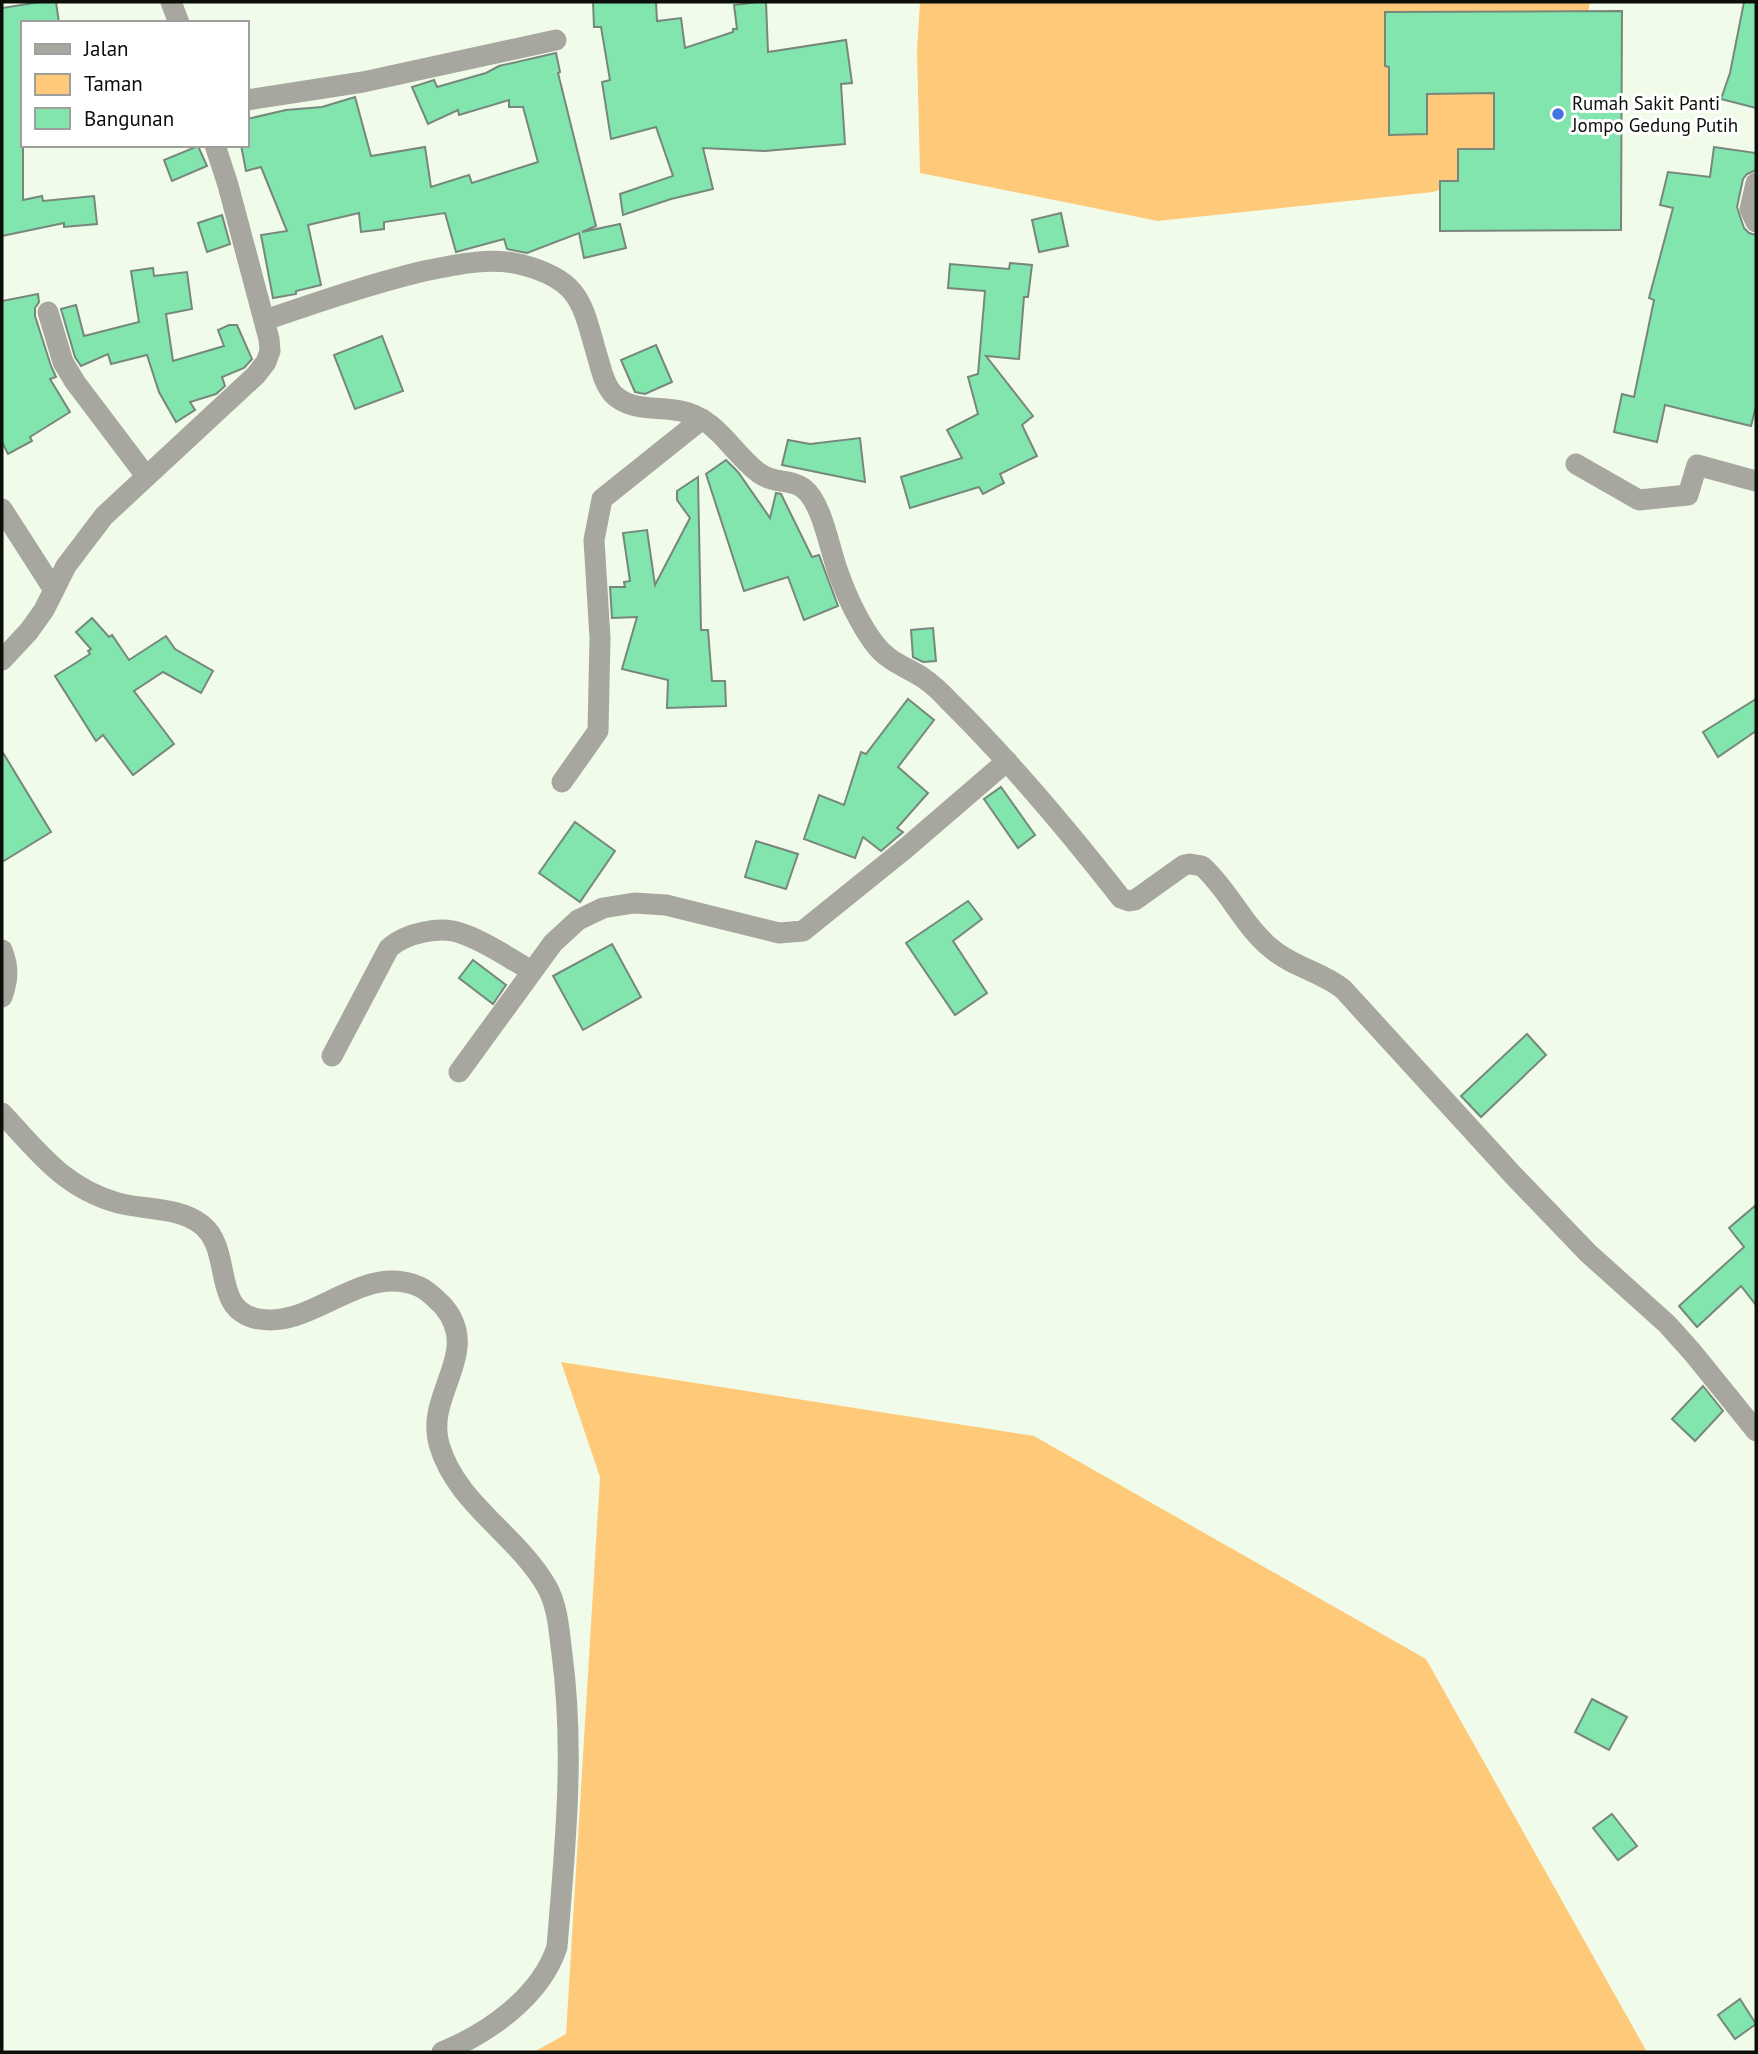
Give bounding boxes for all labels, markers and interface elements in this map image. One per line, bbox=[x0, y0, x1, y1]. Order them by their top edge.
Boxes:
legend bbox=[21, 21, 248, 147]
text: Jalan bbox=[83, 35, 129, 62]
text: Taman bbox=[84, 70, 143, 97]
place label: Rumah Sakit Panti Jompo Gedung Putih bbox=[1571, 91, 1738, 137]
text: Bangunan bbox=[84, 105, 174, 132]
marker: Rumah Sakit Panti Jompo Gedung Putih bbox=[1550, 106, 1566, 122]

